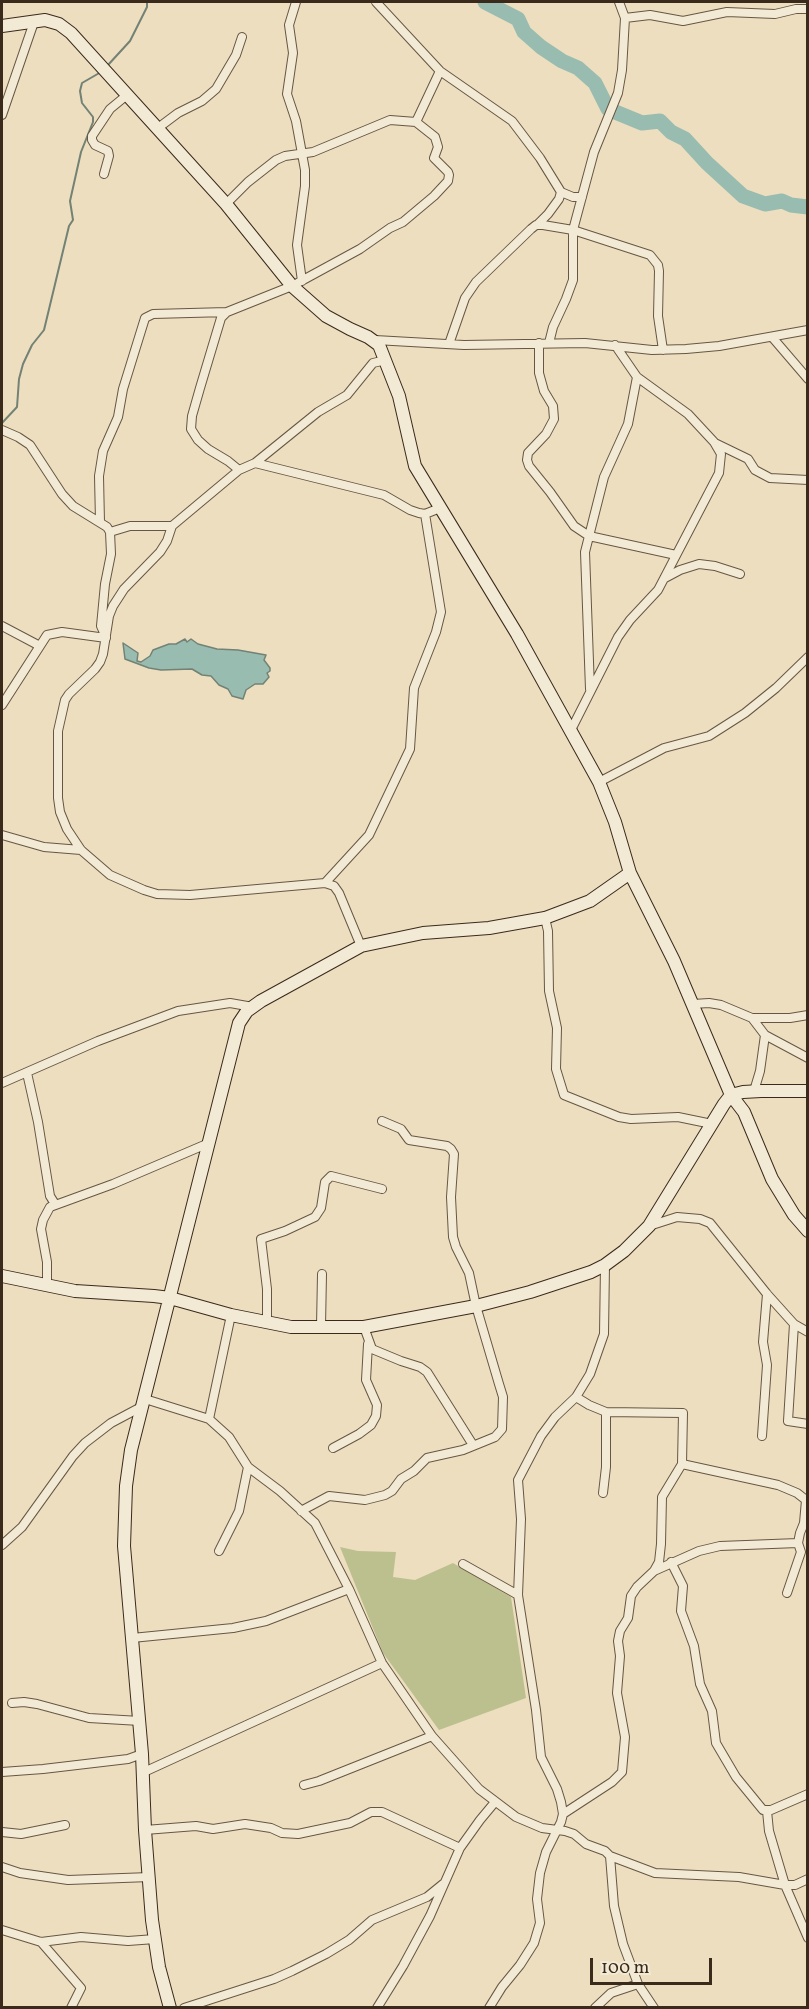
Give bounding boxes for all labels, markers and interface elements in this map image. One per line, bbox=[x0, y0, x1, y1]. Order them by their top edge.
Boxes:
scale bar bbox=[593, 1946, 714, 1984]
text: 100 m bbox=[601, 1956, 650, 1981]

